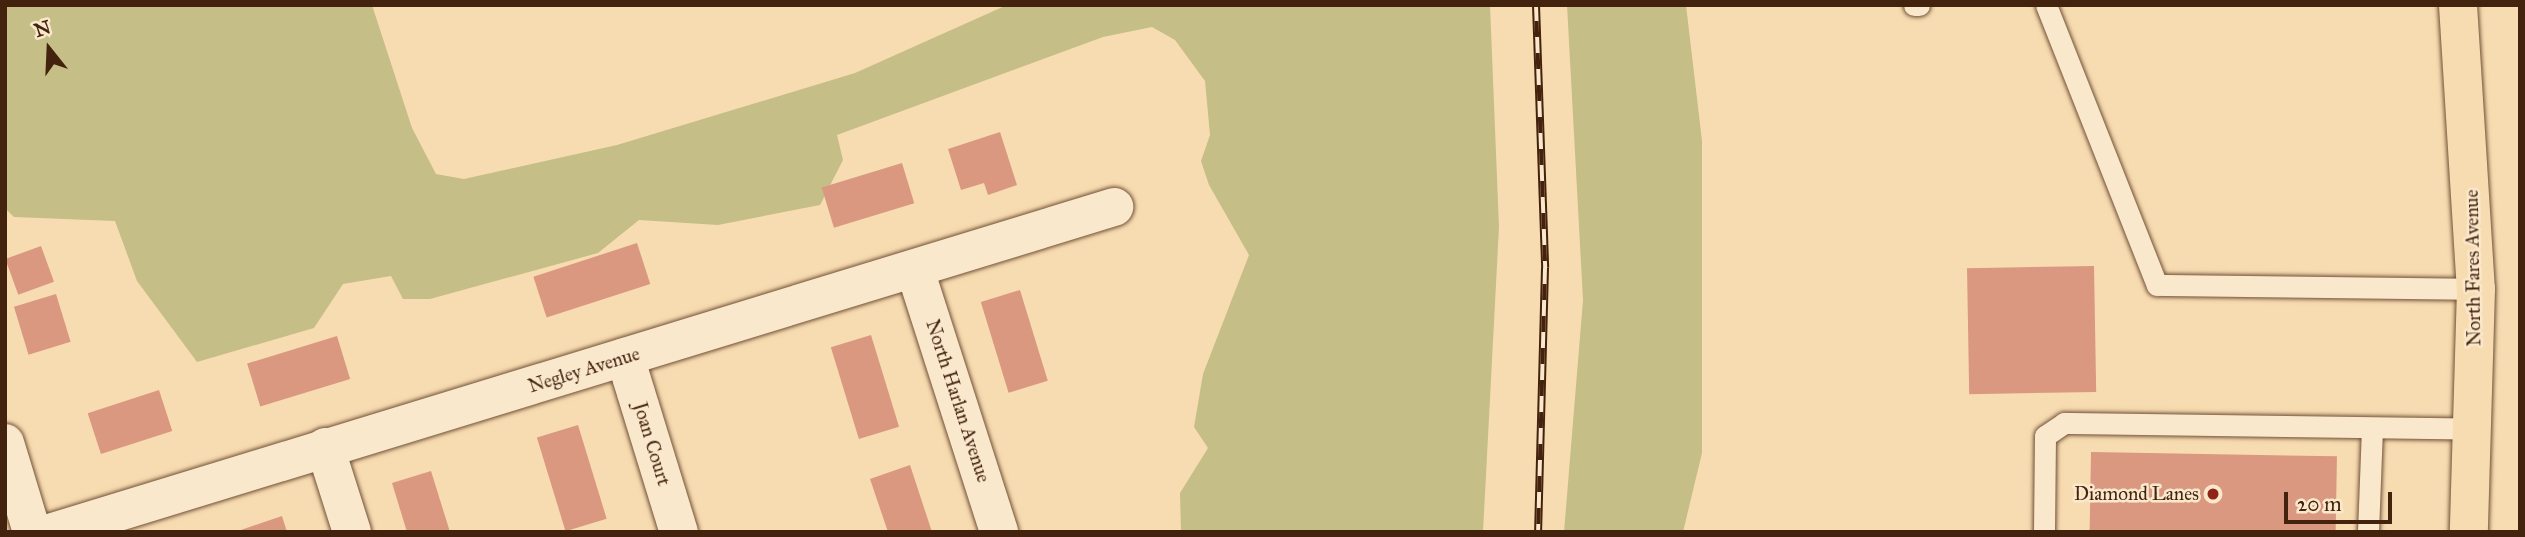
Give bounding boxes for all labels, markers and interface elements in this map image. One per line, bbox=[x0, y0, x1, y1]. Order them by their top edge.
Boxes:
north arrow bbox=[14, 14, 84, 84]
text: N bbox=[31, 15, 54, 42]
street label: North Fares Avenue bbox=[2460, 189, 2486, 347]
street label: North Harlan Avenue bbox=[921, 317, 995, 485]
street label: Negley Avenue bbox=[525, 342, 643, 398]
street label: Joan Court bbox=[629, 400, 675, 488]
scale bar bbox=[2287, 477, 2396, 522]
place label: Diamond Lanes bbox=[2074, 483, 2199, 505]
marker: Diamond Lanes bbox=[2205, 486, 2221, 502]
text: 20 m bbox=[2297, 491, 2342, 517]

